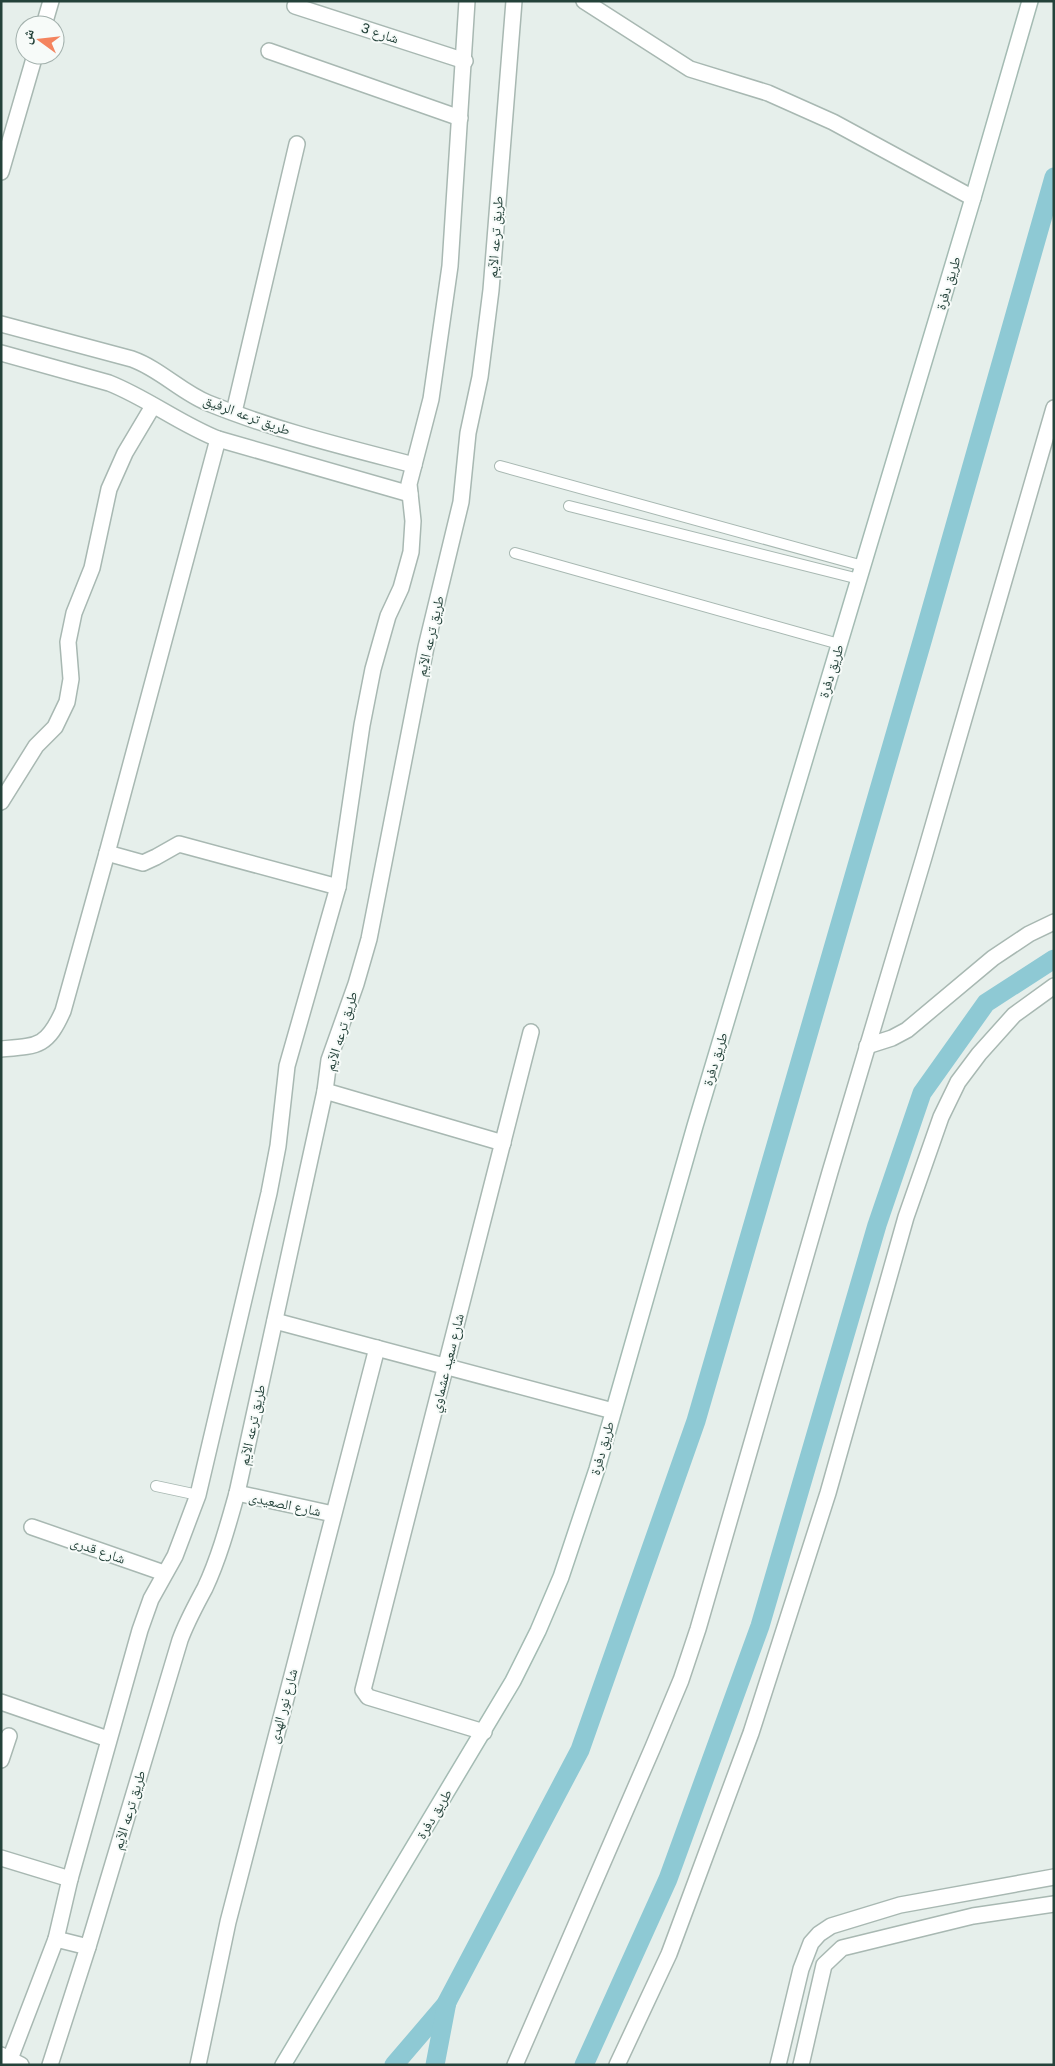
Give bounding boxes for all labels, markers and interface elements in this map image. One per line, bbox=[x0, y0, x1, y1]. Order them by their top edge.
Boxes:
north arrow bbox=[15, 15, 65, 65]
street label: شارع 3 bbox=[359, 19, 401, 48]
text: ش bbox=[17, 27, 38, 46]
street label: طريق ترعه الآيم bbox=[483, 195, 508, 279]
street label: طريق دفرة bbox=[931, 254, 966, 312]
street label: طريق ترعه الرفيق bbox=[201, 391, 293, 440]
street label: طريق ترعه الآيم bbox=[412, 594, 449, 678]
street label: طريق دفرة bbox=[814, 642, 849, 700]
street label: طريق ترعه الآيم bbox=[320, 989, 363, 1073]
street label: طريق دفرة bbox=[698, 1030, 733, 1088]
street label: شارع سعيد عشماوي bbox=[426, 1312, 470, 1415]
street label: طريق ترعه الآيم bbox=[235, 1383, 270, 1467]
street label: طريق دفرة bbox=[586, 1419, 619, 1477]
street label: شارع الصعيدى bbox=[247, 1488, 323, 1521]
street label: شارع قدرى bbox=[68, 1532, 128, 1569]
street label: شارع نور الهدى bbox=[264, 1667, 303, 1745]
street label: طريق ترعه الآيم bbox=[108, 1768, 151, 1852]
street label: طريق دفرة bbox=[412, 1786, 457, 1843]

